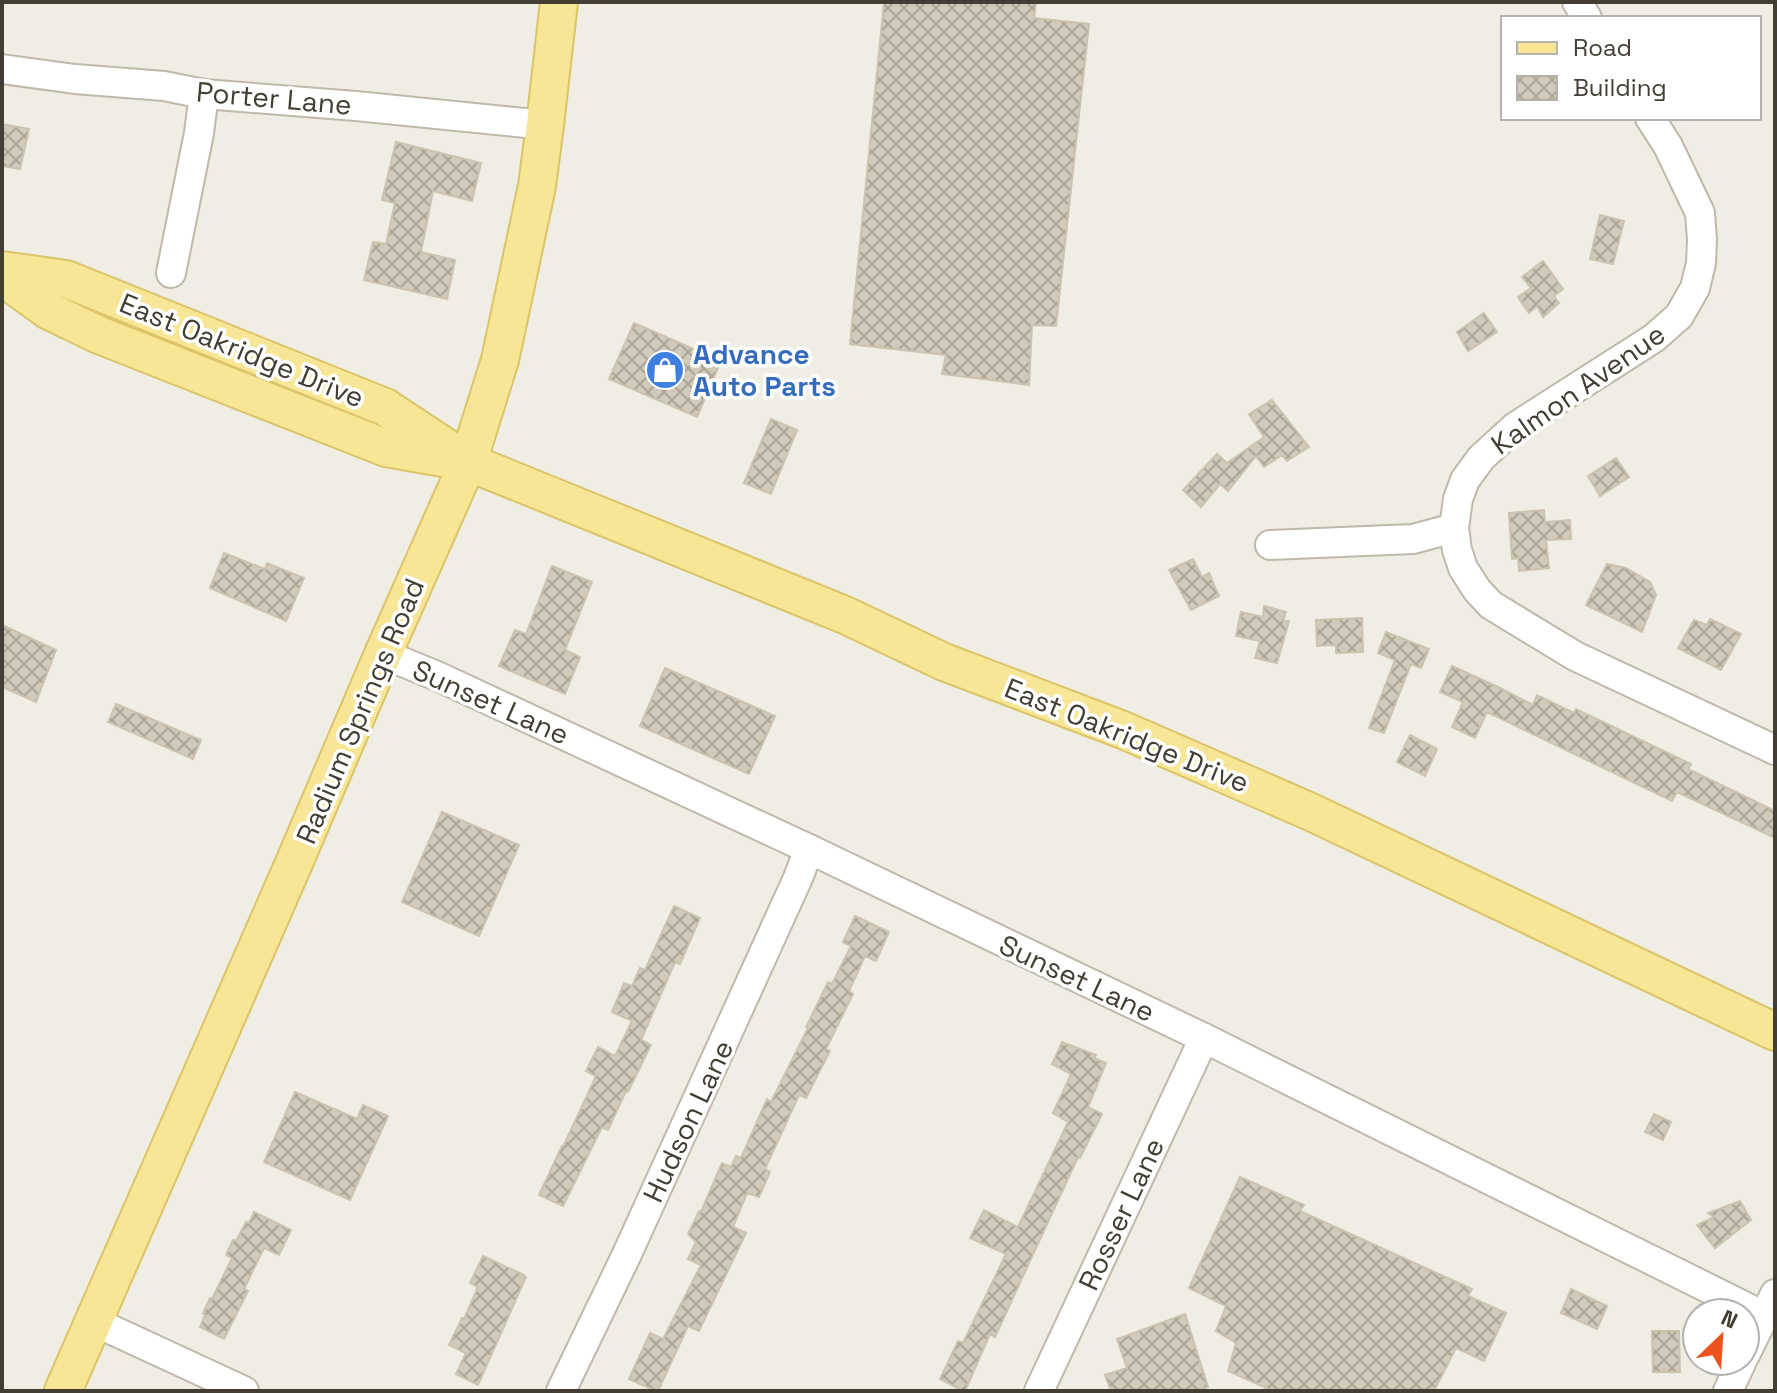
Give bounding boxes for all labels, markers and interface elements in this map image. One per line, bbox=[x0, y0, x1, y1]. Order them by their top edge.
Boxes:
legend bbox=[1501, 16, 1761, 120]
text: Road bbox=[1573, 32, 1632, 63]
text: Building bbox=[1573, 72, 1667, 103]
street label: Porter Lane bbox=[195, 73, 353, 123]
street label: East Oakridge Drive bbox=[115, 285, 369, 415]
street label: Kalmon Avenue bbox=[1484, 316, 1672, 462]
place label: Advance Auto Parts bbox=[693, 336, 836, 404]
shop icon: Advance Auto Parts bbox=[644, 349, 686, 391]
street label: Radium Springs Road bbox=[288, 573, 432, 849]
street label: Sunset Lane bbox=[407, 651, 575, 753]
street label: East Oakridge Drive bbox=[1000, 670, 1254, 800]
street label: Sunset Lane bbox=[994, 926, 1160, 1030]
street label: Hudson Lane bbox=[635, 1034, 741, 1208]
street label: Rosser Lane bbox=[1070, 1132, 1172, 1296]
north arrow bbox=[1681, 1297, 1761, 1377]
text: N bbox=[1717, 1303, 1742, 1335]

